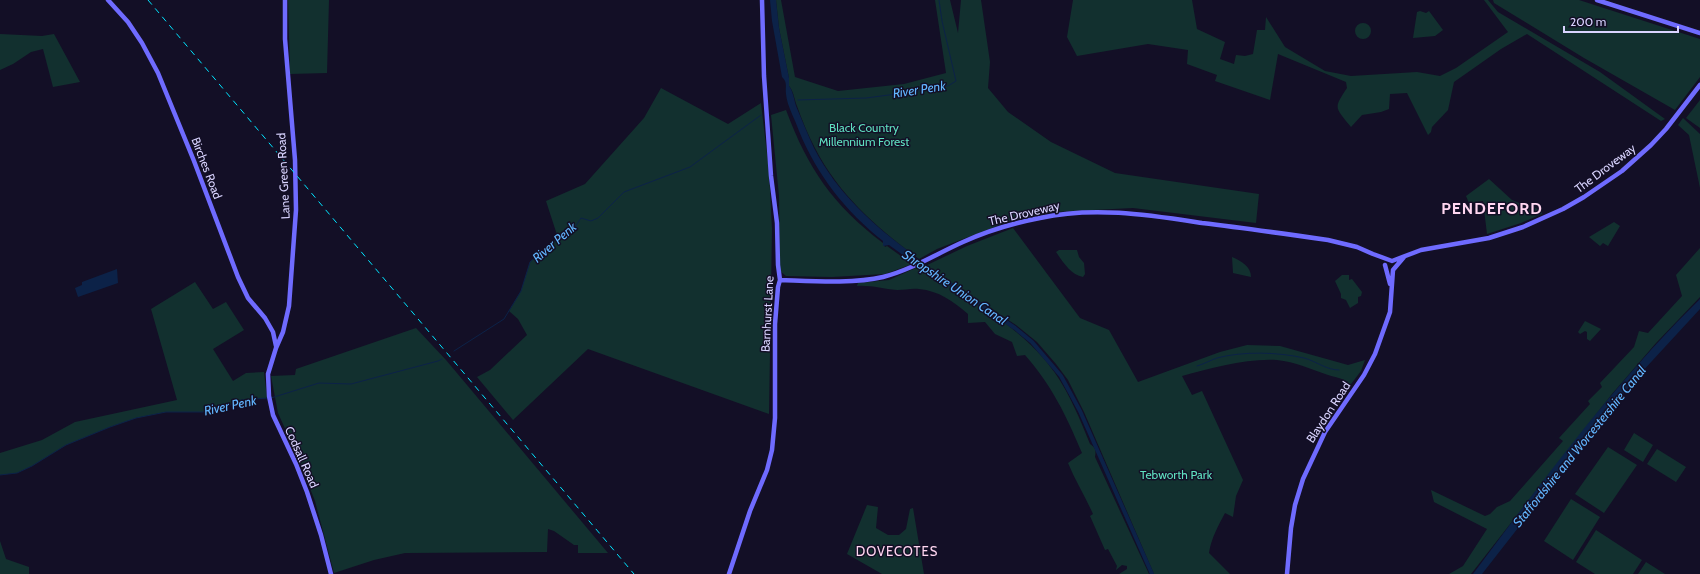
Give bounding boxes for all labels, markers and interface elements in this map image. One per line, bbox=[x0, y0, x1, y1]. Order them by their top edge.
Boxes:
scale bar bbox=[1564, 8, 1678, 34]
text: 200 m bbox=[1570, 14, 1606, 29]
water label: River Penk bbox=[891, 77, 947, 101]
park label: Black Country Millennium Forest bbox=[819, 120, 909, 149]
street label: Lane Green Road bbox=[273, 132, 293, 220]
street label: Birches Road bbox=[188, 135, 226, 201]
street label: The Droveway bbox=[1571, 140, 1639, 196]
street label: The Droveway bbox=[987, 198, 1061, 228]
district label: PENDEFORD bbox=[1441, 199, 1543, 218]
water label: River Penk bbox=[529, 218, 580, 266]
water label: Shropshire Union Canal bbox=[900, 246, 1010, 328]
street label: Barnhurst Lane bbox=[758, 275, 776, 353]
water label: Staffordshire and Worcestershire Canal bbox=[1509, 362, 1649, 530]
street label: Blaydon Road bbox=[1303, 379, 1353, 445]
water label: River Penk bbox=[202, 392, 258, 418]
street label: Codsall Road bbox=[282, 424, 322, 490]
park label: Tebworth Park bbox=[1140, 467, 1213, 482]
district label: DOVECOTES bbox=[856, 543, 938, 559]

